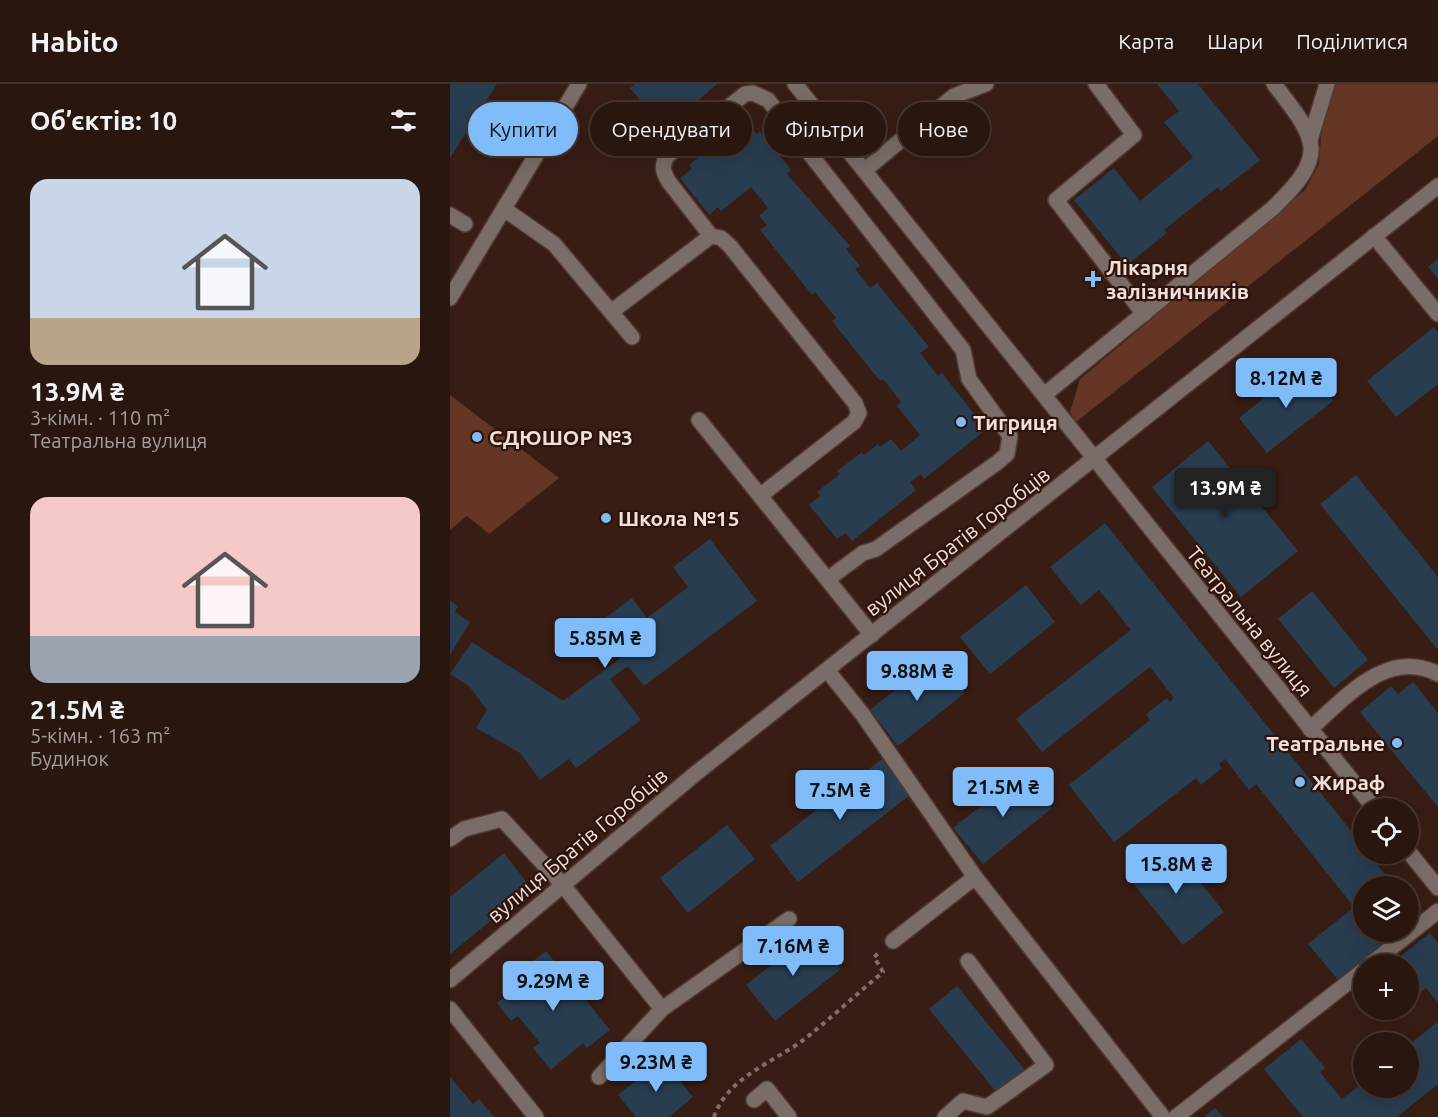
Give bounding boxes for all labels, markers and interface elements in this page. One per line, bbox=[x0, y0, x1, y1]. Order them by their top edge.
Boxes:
text: Habito bbox=[30, 26, 119, 57]
text: Карта bbox=[1118, 29, 1174, 53]
text: Шари bbox=[1207, 29, 1263, 53]
text: Поділитися bbox=[1296, 29, 1408, 53]
chip: Купити bbox=[468, 102, 578, 156]
chip: Орендувати bbox=[590, 102, 752, 156]
chip: Фільтри bbox=[764, 102, 886, 156]
chip: Нове bbox=[898, 102, 990, 156]
icon: filters bbox=[387, 104, 420, 137]
text: Об’єктів: 10 bbox=[30, 106, 177, 135]
icon: home bbox=[171, 218, 279, 326]
place label: Лікарня залізничників bbox=[1106, 255, 1249, 303]
marker: Лікарня залізничників bbox=[1084, 270, 1102, 288]
pin: 8.12M ₴ bbox=[1231, 358, 1341, 409]
text: 8.12M ₴ bbox=[1250, 366, 1322, 389]
text: 13.9M ₴ bbox=[30, 377, 124, 406]
text: 3-кімн. · 110 m² bbox=[30, 406, 170, 429]
place label: Тигриця bbox=[973, 410, 1058, 434]
marker: Тигриця bbox=[954, 415, 968, 429]
place label: СДЮШОР №3 bbox=[489, 425, 633, 449]
text: Театральна вулиця bbox=[30, 429, 207, 452]
marker: СДЮШОР №3 bbox=[470, 430, 484, 444]
street label: вулиця Братів Горобців bbox=[860, 461, 1054, 621]
pin: 13.9M ₴ bbox=[1170, 468, 1280, 519]
text: 13.9M ₴ bbox=[1189, 476, 1261, 499]
place label: Школа №15 bbox=[618, 506, 740, 530]
marker: Школа №15 bbox=[599, 511, 613, 525]
icon: home bbox=[171, 536, 279, 644]
street label: Театральна вулиця bbox=[1182, 541, 1318, 701]
pin: 5.85M ₴ bbox=[550, 618, 660, 669]
text: 5.85M ₴ bbox=[569, 626, 641, 649]
pin: 9.88M ₴ bbox=[862, 651, 972, 702]
text: 9.88M ₴ bbox=[881, 659, 953, 682]
text: 21.5M ₴ bbox=[30, 695, 124, 724]
text: 5-кімн. · 163 m² bbox=[30, 724, 170, 747]
place label: Театральне bbox=[1266, 731, 1385, 755]
marker: Театральне bbox=[1390, 736, 1404, 750]
text: Будинок bbox=[30, 747, 109, 770]
street label: вулиця Братів Горобців bbox=[482, 763, 672, 927]
pin: 21.5M ₴ bbox=[948, 767, 1058, 818]
pin: 7.5M ₴ bbox=[791, 770, 889, 821]
place label: Жираф bbox=[1312, 770, 1385, 794]
text: 21.5M ₴ bbox=[967, 775, 1039, 798]
marker: Жираф bbox=[1293, 775, 1307, 789]
text: 7.5M ₴ bbox=[809, 778, 871, 801]
map controls bbox=[1353, 798, 1419, 1098]
button: locate bbox=[1353, 798, 1419, 864]
pin: 15.8M ₴ bbox=[1121, 844, 1231, 895]
text: 15.8M ₴ bbox=[1140, 852, 1212, 875]
button: layers bbox=[1353, 876, 1419, 942]
pin: 7.16M ₴ bbox=[738, 926, 848, 977]
text: 7.16M ₴ bbox=[757, 934, 829, 957]
button: + bbox=[1353, 954, 1419, 1020]
pin: 9.29M ₴ bbox=[498, 961, 608, 1012]
text: 9.29M ₴ bbox=[517, 969, 589, 992]
button: − bbox=[1353, 1032, 1419, 1098]
pin: 9.23M ₴ bbox=[601, 1042, 711, 1093]
text: 9.23M ₴ bbox=[620, 1050, 692, 1073]

